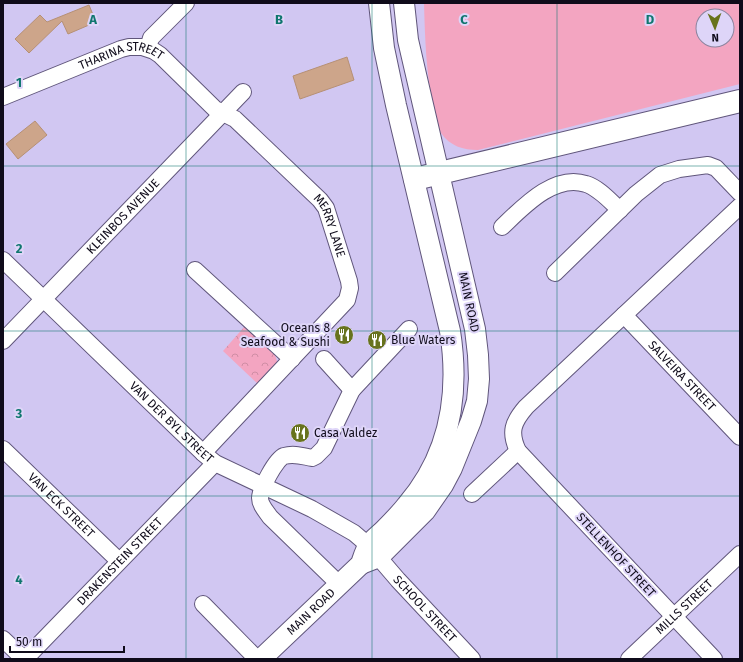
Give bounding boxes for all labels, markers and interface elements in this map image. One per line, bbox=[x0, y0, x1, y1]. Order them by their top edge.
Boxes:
north arrow bbox=[695, 8, 735, 48]
text: A bbox=[88, 12, 97, 27]
text: B bbox=[275, 12, 283, 27]
text: C bbox=[460, 12, 468, 27]
text: D bbox=[646, 12, 655, 27]
text: N bbox=[711, 31, 719, 44]
street label: THARINA STREET bbox=[77, 39, 167, 72]
text: 1 bbox=[16, 75, 22, 90]
street label: KLEINBOS AVENUE bbox=[84, 176, 162, 257]
street label: MERRY LANE bbox=[311, 191, 348, 259]
text: 2 bbox=[16, 241, 23, 256]
street label: MAIN ROAD bbox=[456, 271, 482, 334]
place label: Oceans 8 Seafood & Sushi bbox=[241, 321, 330, 349]
restaurant icon: Oceans 8 Seafood & Sushi bbox=[333, 324, 355, 346]
restaurant icon: Blue Waters bbox=[366, 329, 388, 351]
place label: Blue Waters bbox=[391, 333, 456, 347]
street label: SALVEIRA STREET bbox=[645, 338, 719, 414]
street label: VAN DER BYL STREET bbox=[127, 379, 217, 466]
text: 3 bbox=[15, 406, 23, 421]
restaurant icon: Casa Valdez bbox=[289, 422, 311, 444]
place label: Casa Valdez bbox=[314, 426, 377, 440]
street label: VAN ECK STREET bbox=[25, 470, 98, 541]
street label: STELLENHOF STREET bbox=[573, 510, 659, 601]
street label: DRAKENSTEIN STREET bbox=[74, 514, 166, 608]
text: 4 bbox=[15, 572, 23, 587]
street label: SCHOOL STREET bbox=[390, 573, 460, 645]
street label: MILLS STREET bbox=[653, 576, 716, 637]
street label: MAIN ROAD bbox=[284, 585, 338, 638]
scale bar bbox=[10, 628, 124, 654]
text: 50 m bbox=[16, 635, 42, 649]

